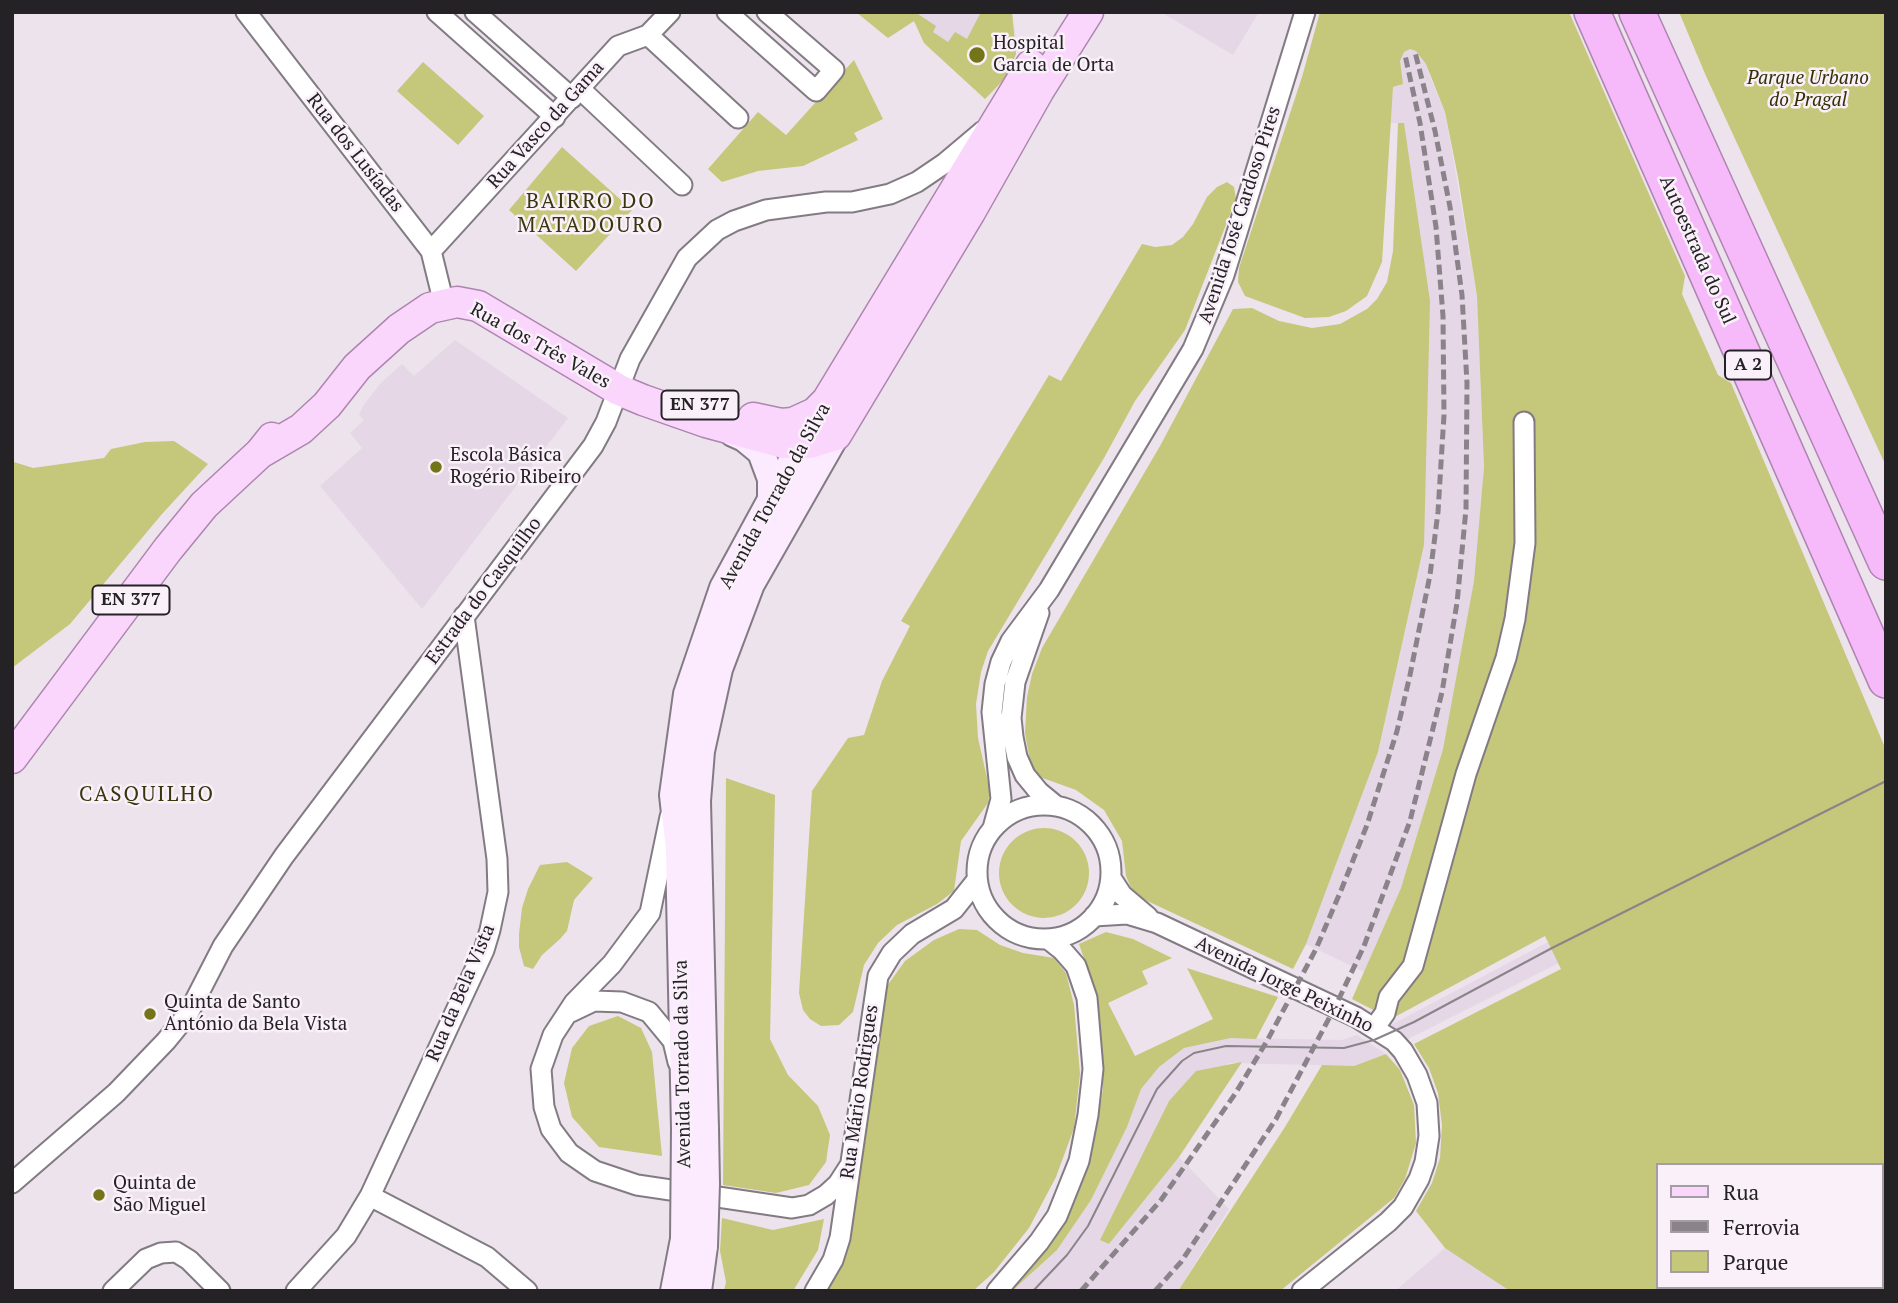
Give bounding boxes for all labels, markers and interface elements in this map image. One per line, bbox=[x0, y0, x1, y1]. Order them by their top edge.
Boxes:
place label: Hospital Garcia de Orta bbox=[993, 33, 1114, 77]
marker: Hospital Garcia de Orta bbox=[967, 45, 987, 65]
street label: Rua Vasco da Gama bbox=[483, 57, 609, 193]
park label: Parque Urbano do Pragal bbox=[1747, 68, 1869, 112]
street label: Rua dos Lusíadas bbox=[302, 89, 408, 217]
street label: Avenida José Cardoso Pires bbox=[1194, 103, 1286, 327]
street label: Autoestrada do Sul bbox=[1654, 172, 1740, 328]
district label: BAIRRO DO MATADOURO bbox=[518, 189, 664, 239]
street label: Rua dos Três Vales bbox=[466, 298, 614, 394]
road number: A 2 bbox=[1725, 351, 1771, 380]
road number: EN 377 bbox=[662, 390, 738, 419]
street label: Avenida Torrado da Silva bbox=[714, 399, 836, 593]
place label: Escola Básica Rogério Ribeiro bbox=[450, 445, 581, 489]
marker: Escola Básica Rogério Ribeiro bbox=[428, 459, 444, 475]
street label: Estrada do Casquilho bbox=[421, 513, 547, 669]
road number: EN 377 bbox=[92, 586, 170, 614]
district label: CASQUILHO bbox=[80, 782, 214, 808]
street label: Rua da Bela Vista bbox=[422, 921, 500, 1065]
street label: Avenida Jorge Peixinho bbox=[1191, 932, 1377, 1038]
street label: Avenida Torrado da Silva bbox=[670, 959, 696, 1169]
place label: Quinta de Santo António da Bela Vista bbox=[164, 992, 347, 1036]
street label: Rua Mário Rodrigues bbox=[836, 1003, 884, 1181]
marker: Quinta de Santo António da Bela Vista bbox=[142, 1006, 158, 1022]
legend bbox=[1657, 1163, 1884, 1289]
place label: Quinta de São Miguel bbox=[113, 1173, 206, 1217]
text: Rua bbox=[1723, 1178, 1759, 1206]
marker: Quinta de São Miguel bbox=[91, 1187, 107, 1203]
text: Ferrovia bbox=[1723, 1213, 1800, 1241]
text: Parque bbox=[1723, 1248, 1788, 1276]

